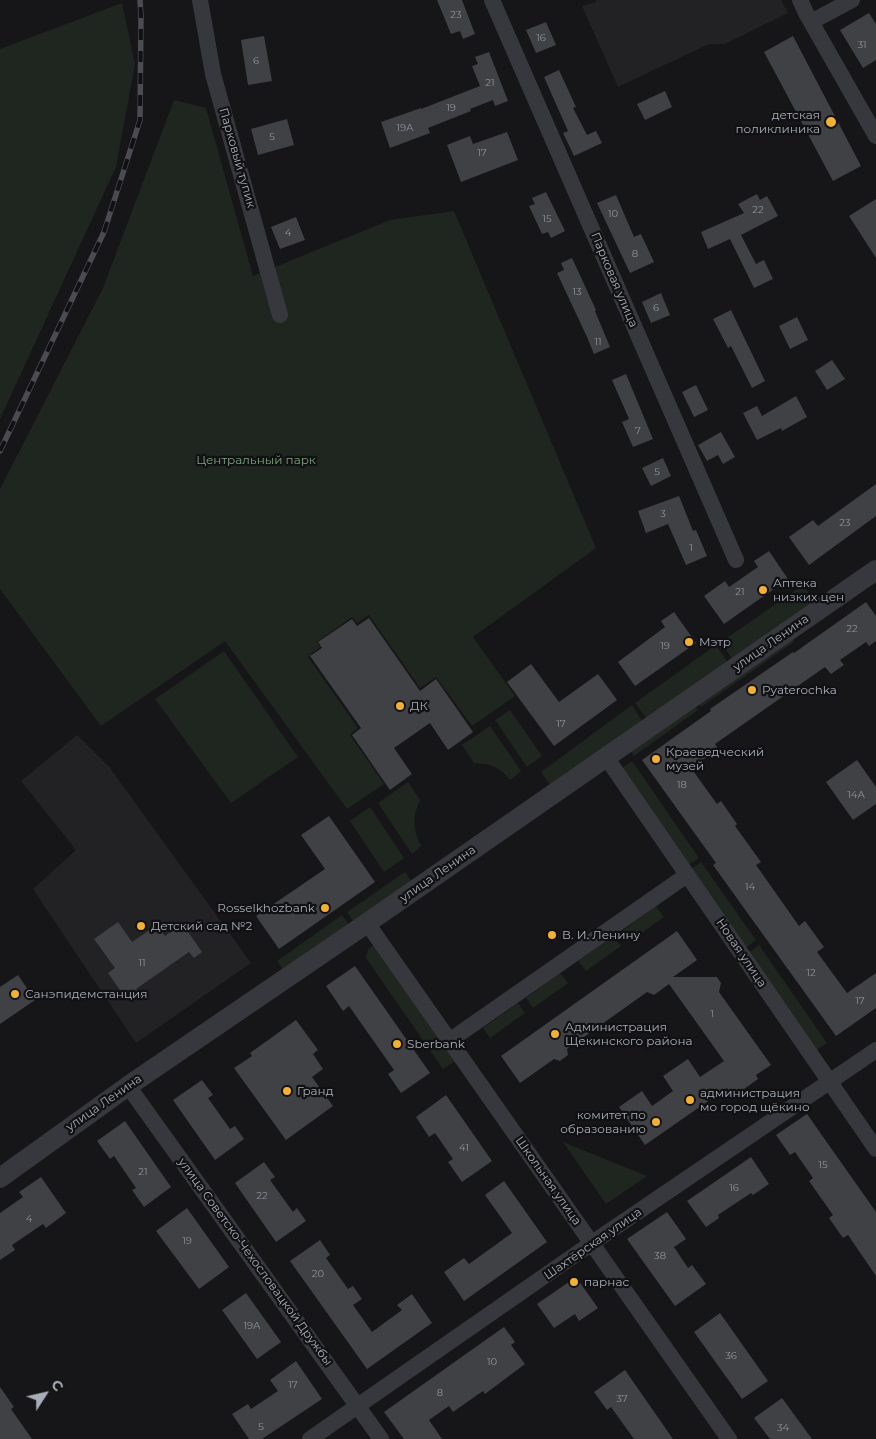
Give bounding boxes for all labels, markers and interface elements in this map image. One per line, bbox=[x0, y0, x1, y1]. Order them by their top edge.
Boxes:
house number: 23 bbox=[450, 9, 462, 21]
house number: 16 bbox=[536, 32, 546, 44]
house number: 31 bbox=[857, 39, 867, 51]
house number: 6 bbox=[253, 55, 259, 67]
house number: 21 bbox=[485, 77, 495, 89]
house number: 19 bbox=[446, 102, 456, 114]
street label: Парковый тупик bbox=[216, 106, 258, 210]
place label: детская поликлиника bbox=[735, 108, 820, 136]
marker: детская поликлиника bbox=[824, 115, 838, 129]
house number: 19А bbox=[396, 122, 414, 134]
house number: 5 bbox=[269, 131, 275, 143]
house number: 17 bbox=[477, 147, 487, 159]
house number: 22 bbox=[752, 204, 764, 216]
house number: 10 bbox=[608, 208, 618, 220]
house number: 15 bbox=[542, 213, 552, 225]
house number: 4 bbox=[285, 227, 291, 239]
street label: Парковая улица bbox=[588, 230, 640, 330]
house number: 8 bbox=[632, 248, 638, 260]
house number: 13 bbox=[572, 286, 582, 298]
house number: 6 bbox=[653, 302, 659, 314]
house number: 11 bbox=[594, 336, 602, 348]
house number: 7 bbox=[635, 425, 641, 437]
park label: Центральный парк bbox=[196, 453, 316, 467]
house number: 5 bbox=[654, 466, 660, 478]
house number: 3 bbox=[660, 508, 666, 520]
house number: 23 bbox=[839, 517, 851, 529]
house number: 1 bbox=[689, 542, 693, 554]
place label: Аптека низких цен bbox=[773, 576, 844, 604]
marker: Аптека низких цен bbox=[757, 584, 769, 596]
house number: 21 bbox=[735, 586, 745, 598]
street label: улица Ленина bbox=[730, 612, 812, 674]
house number: 22 bbox=[846, 623, 858, 635]
place label: Мэтр bbox=[699, 635, 731, 649]
marker: Мэтр bbox=[683, 636, 695, 648]
house number: 19 bbox=[660, 640, 670, 652]
place label: Pyaterochka bbox=[762, 683, 837, 697]
marker: Pyaterochka bbox=[746, 684, 758, 696]
place label: ДК bbox=[410, 699, 428, 713]
marker: ДК bbox=[394, 700, 406, 712]
house number: 17 bbox=[556, 718, 566, 730]
place label: Краеведческий музей bbox=[666, 745, 764, 773]
marker: Краеведческий музей bbox=[650, 753, 662, 765]
house number: 18 bbox=[677, 779, 687, 791]
house number: 14А bbox=[847, 789, 865, 801]
street label: улица Ленина bbox=[397, 843, 479, 905]
house number: 14 bbox=[745, 881, 755, 893]
place label: Rosselkhozbank bbox=[217, 901, 315, 915]
marker: Rosselkhozbank bbox=[319, 902, 331, 914]
street label: Новая улица bbox=[713, 916, 769, 990]
place label: Детский сад №2 bbox=[151, 919, 252, 933]
marker: Детский сад №2 bbox=[135, 920, 147, 932]
place label: В. И. Ленину bbox=[562, 928, 640, 942]
marker: В. И. Ленину bbox=[546, 929, 558, 941]
house number: 11 bbox=[138, 957, 146, 969]
house number: 12 bbox=[806, 967, 816, 979]
place label: Санэпидемстанция bbox=[25, 987, 148, 1001]
marker: Санэпидемстанция bbox=[9, 988, 21, 1000]
house number: 17 bbox=[855, 995, 865, 1007]
house number: 1 bbox=[710, 1008, 714, 1020]
place label: Администрация Щекинского района bbox=[565, 1020, 692, 1048]
marker: Администрация Щекинского района bbox=[549, 1028, 561, 1040]
place label: Sberbank bbox=[407, 1037, 465, 1051]
marker: Sberbank bbox=[391, 1038, 403, 1050]
street label: улица Ленина bbox=[63, 1072, 145, 1134]
place label: Гранд bbox=[297, 1084, 334, 1098]
marker: Гранд bbox=[281, 1085, 293, 1097]
place label: администрация мо город щёкино bbox=[700, 1086, 810, 1114]
marker: администрация мо город щёкино bbox=[684, 1094, 696, 1106]
place label: комитет по образованию bbox=[560, 1108, 646, 1136]
marker: комитет по образованию bbox=[650, 1116, 662, 1128]
street label: Школьная улица bbox=[512, 1134, 584, 1228]
house number: 41 bbox=[459, 1142, 469, 1154]
street label: улица Советско-Чехословацкой Дружбы bbox=[175, 1155, 335, 1369]
house number: 15 bbox=[818, 1159, 828, 1171]
house number: 21 bbox=[138, 1166, 148, 1178]
house number: 16 bbox=[729, 1182, 739, 1194]
house number: 22 bbox=[256, 1190, 268, 1202]
street label: Шахтёрская улица bbox=[541, 1205, 645, 1283]
house number: 4 bbox=[26, 1213, 32, 1225]
house number: 19 bbox=[182, 1235, 192, 1247]
house number: 38 bbox=[654, 1250, 666, 1262]
house number: 20 bbox=[312, 1268, 324, 1280]
place label: парнас bbox=[584, 1275, 629, 1289]
marker: парнас bbox=[568, 1276, 580, 1288]
house number: 19А bbox=[243, 1320, 261, 1332]
house number: 36 bbox=[725, 1350, 737, 1362]
house number: 10 bbox=[487, 1356, 497, 1368]
north arrow bbox=[20, 1369, 70, 1419]
text: С bbox=[47, 1376, 68, 1395]
house number: 17 bbox=[288, 1379, 298, 1391]
house number: 8 bbox=[437, 1387, 443, 1399]
house number: 37 bbox=[616, 1393, 628, 1405]
house number: 5 bbox=[258, 1421, 264, 1433]
house number: 34 bbox=[777, 1422, 789, 1434]

